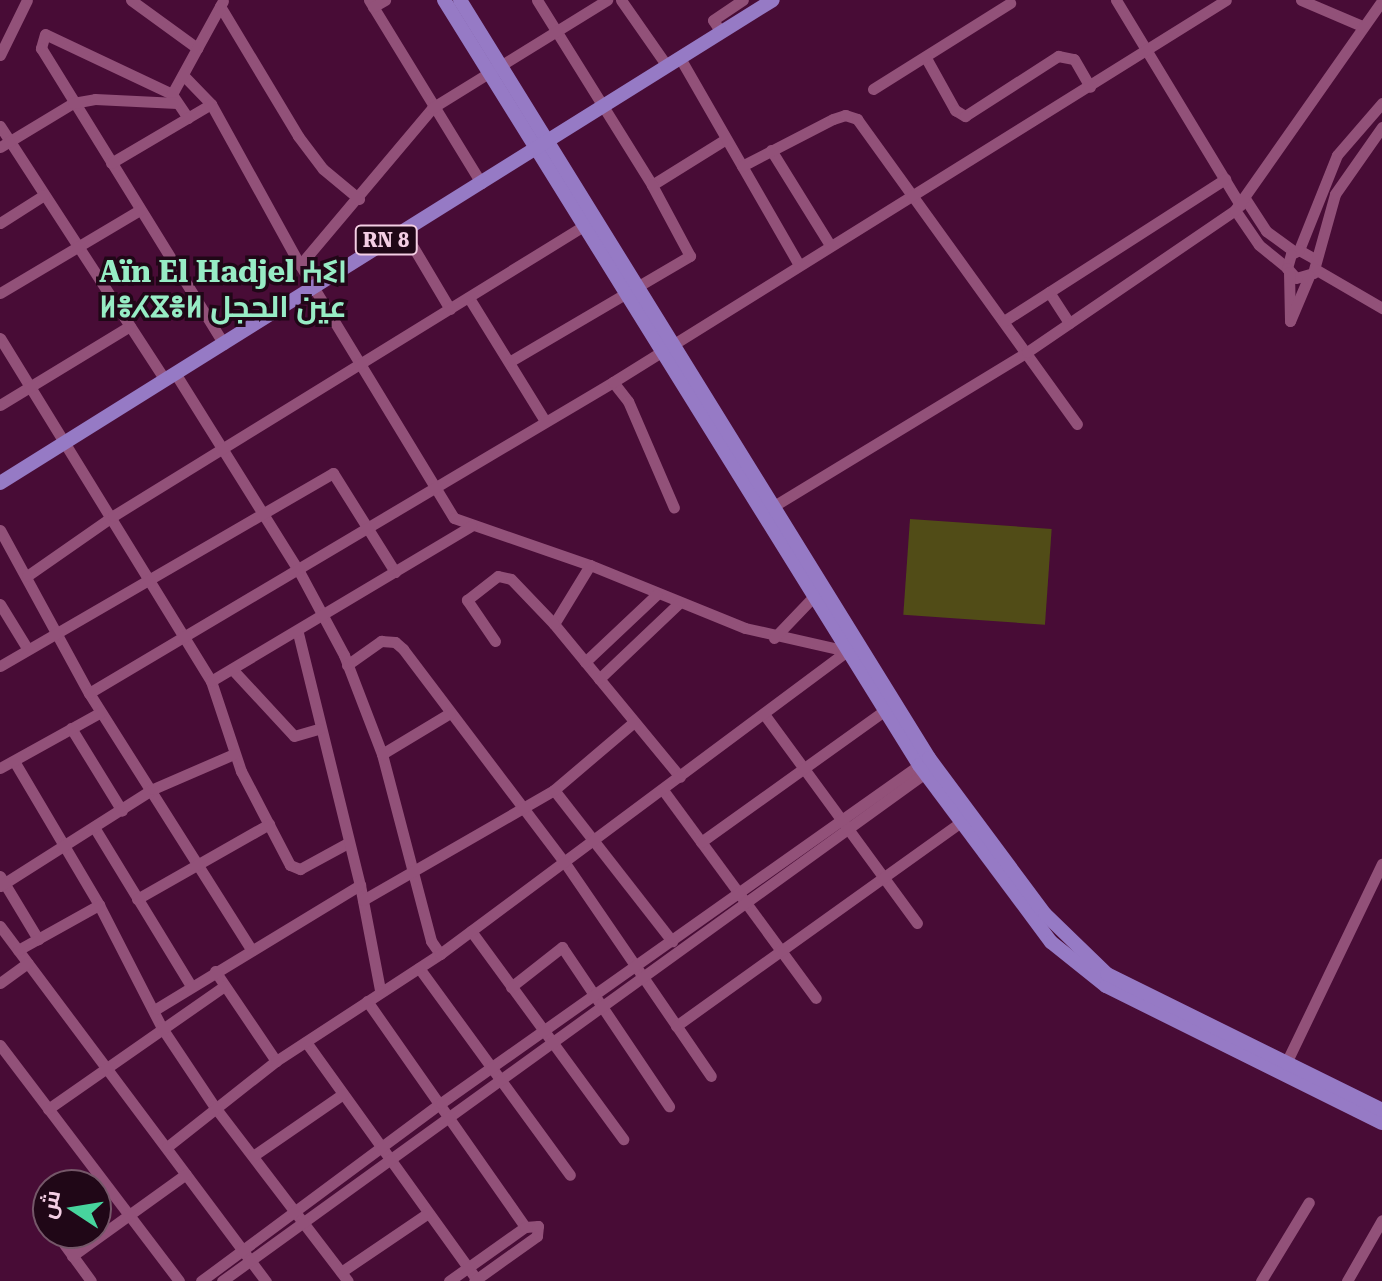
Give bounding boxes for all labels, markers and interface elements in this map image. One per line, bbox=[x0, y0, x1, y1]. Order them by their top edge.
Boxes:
road number: RN 8 bbox=[354, 224, 418, 256]
district label: Aïn El Hadjel ⵄⵉⵏ ⵍⴻⵃⴵⴻⵍ عين الحجل bbox=[99, 254, 347, 324]
north arrow bbox=[32, 1169, 112, 1249]
text: ش bbox=[35, 1188, 65, 1221]

